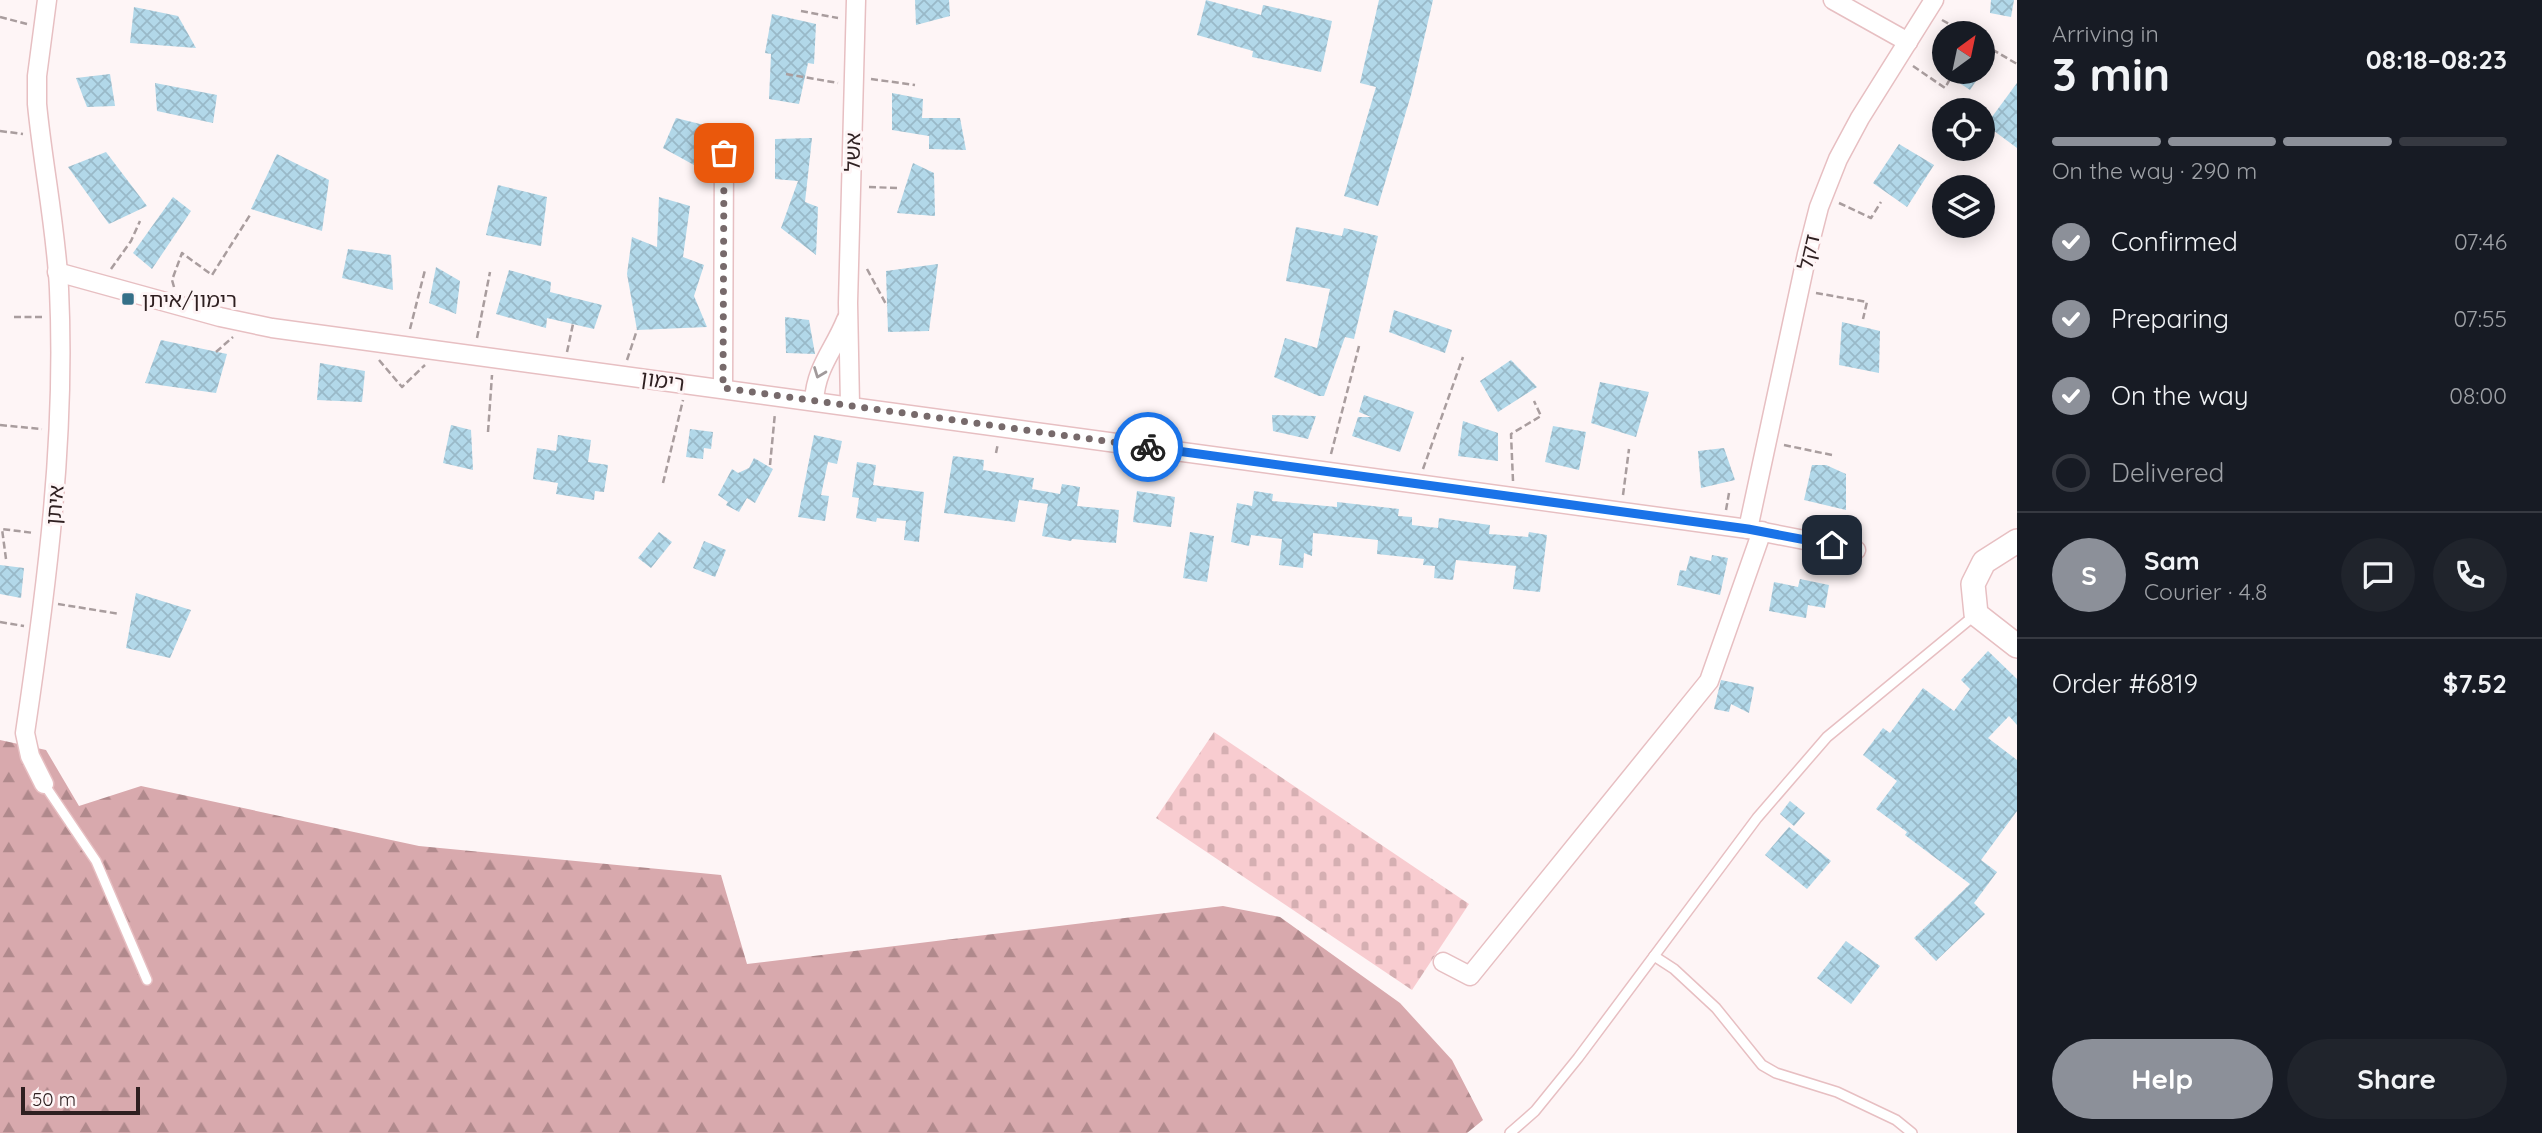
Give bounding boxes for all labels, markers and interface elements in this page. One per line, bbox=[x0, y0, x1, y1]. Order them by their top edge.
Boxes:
text: Arriving in bbox=[2052, 19, 2159, 48]
north arrow bbox=[1932, 21, 1995, 84]
map controls bbox=[1932, 21, 1995, 238]
text: 08:18–08:23 bbox=[2366, 43, 2507, 76]
text: 3 min bbox=[2052, 45, 2170, 103]
button: locate bbox=[1932, 98, 1995, 161]
pin bbox=[694, 123, 754, 183]
street label: אשל bbox=[839, 132, 865, 172]
icon: bag bbox=[705, 134, 743, 172]
text: On the way · 290 m bbox=[2052, 156, 2257, 185]
button: layers bbox=[1932, 175, 1995, 238]
icon: check bbox=[2052, 223, 2090, 261]
text: Confirmed bbox=[2111, 225, 2238, 258]
text: 07:46 bbox=[2454, 227, 2507, 256]
street label: דקל bbox=[1791, 232, 1825, 272]
place label: רימון/איתן bbox=[142, 286, 237, 312]
marker: רימון/איתן bbox=[120, 291, 136, 307]
icon: check bbox=[2052, 300, 2090, 338]
text: Preparing bbox=[2111, 302, 2229, 335]
text: 07:55 bbox=[2453, 304, 2507, 333]
street label: רימון bbox=[639, 364, 687, 396]
one-way arrow bbox=[814, 367, 828, 379]
icon: check bbox=[2052, 377, 2090, 415]
text: On the way bbox=[2111, 379, 2249, 412]
text: 08:00 bbox=[2449, 381, 2507, 410]
courier bbox=[1113, 412, 1183, 482]
icon: bike bbox=[1129, 428, 1167, 466]
text: Delivered bbox=[2111, 456, 2224, 489]
street label: איתן bbox=[39, 484, 69, 526]
pin bbox=[1802, 515, 1862, 575]
icon: home bbox=[1813, 526, 1851, 564]
button: chat bbox=[2341, 538, 2415, 612]
button: phone bbox=[2433, 538, 2507, 612]
text: Sam bbox=[2144, 544, 2200, 577]
text: S bbox=[2081, 559, 2097, 592]
text: Courier · 4.8 bbox=[2144, 577, 2267, 606]
text: Order #6819 bbox=[2052, 667, 2198, 700]
text: $7.52 bbox=[2443, 667, 2507, 700]
button: Help bbox=[2052, 1039, 2273, 1119]
button: Share bbox=[2287, 1039, 2507, 1119]
scale bar bbox=[21, 1084, 140, 1116]
text: 50 m bbox=[32, 1087, 76, 1111]

